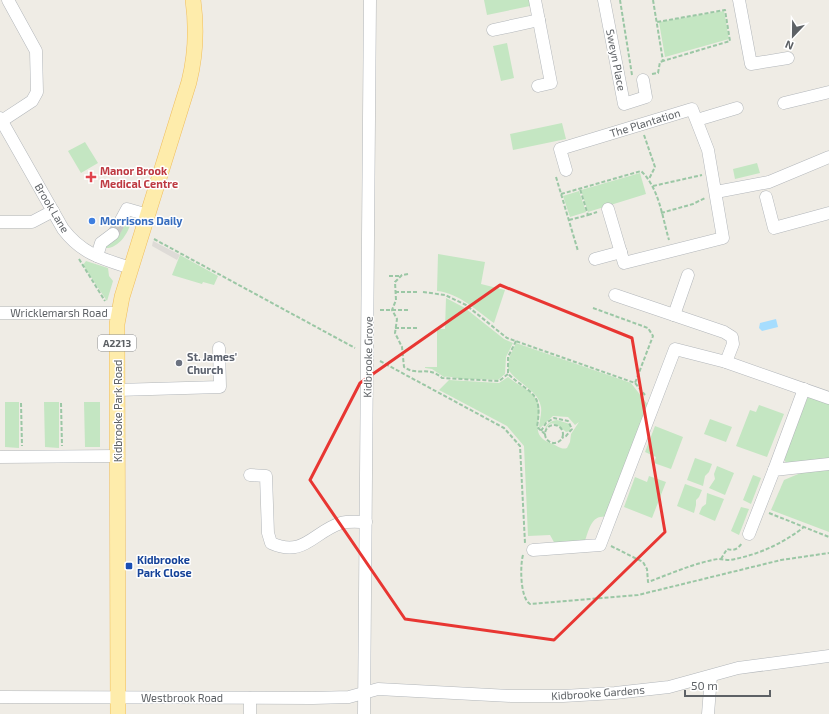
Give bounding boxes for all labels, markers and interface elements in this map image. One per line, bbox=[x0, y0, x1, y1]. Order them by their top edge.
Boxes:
north arrow bbox=[773, 16, 813, 56]
street label: Sweyn Place bbox=[604, 28, 629, 92]
text: N bbox=[783, 38, 795, 53]
street label: The Plantation bbox=[608, 106, 682, 139]
place label: Manor Brook Medical Centre bbox=[100, 164, 178, 190]
marker: Manor Brook Medical Centre bbox=[85, 171, 97, 183]
street label: Brook Lane bbox=[33, 181, 72, 235]
place label: Morrisons Daily bbox=[100, 214, 183, 228]
marker: Morrisons Daily bbox=[87, 216, 97, 226]
street label: Wricklemarsh Road bbox=[10, 306, 108, 319]
street label: Kidbrooke Grove bbox=[360, 316, 375, 398]
road number: A2213 bbox=[98, 335, 136, 351]
place label: St. James' Church bbox=[187, 350, 237, 376]
marker: St. James' Church bbox=[174, 358, 184, 368]
street label: Kidbrooke Park Road bbox=[111, 360, 124, 462]
place label: Kidbrooke Park Close bbox=[137, 553, 192, 579]
marker: Kidbrooke Park Close bbox=[124, 561, 134, 571]
scale bar bbox=[685, 672, 770, 698]
text: 50 m bbox=[691, 678, 718, 692]
street label: Kidbrooke Gardens bbox=[551, 683, 646, 702]
street label: Westbrook Road bbox=[141, 691, 223, 704]

